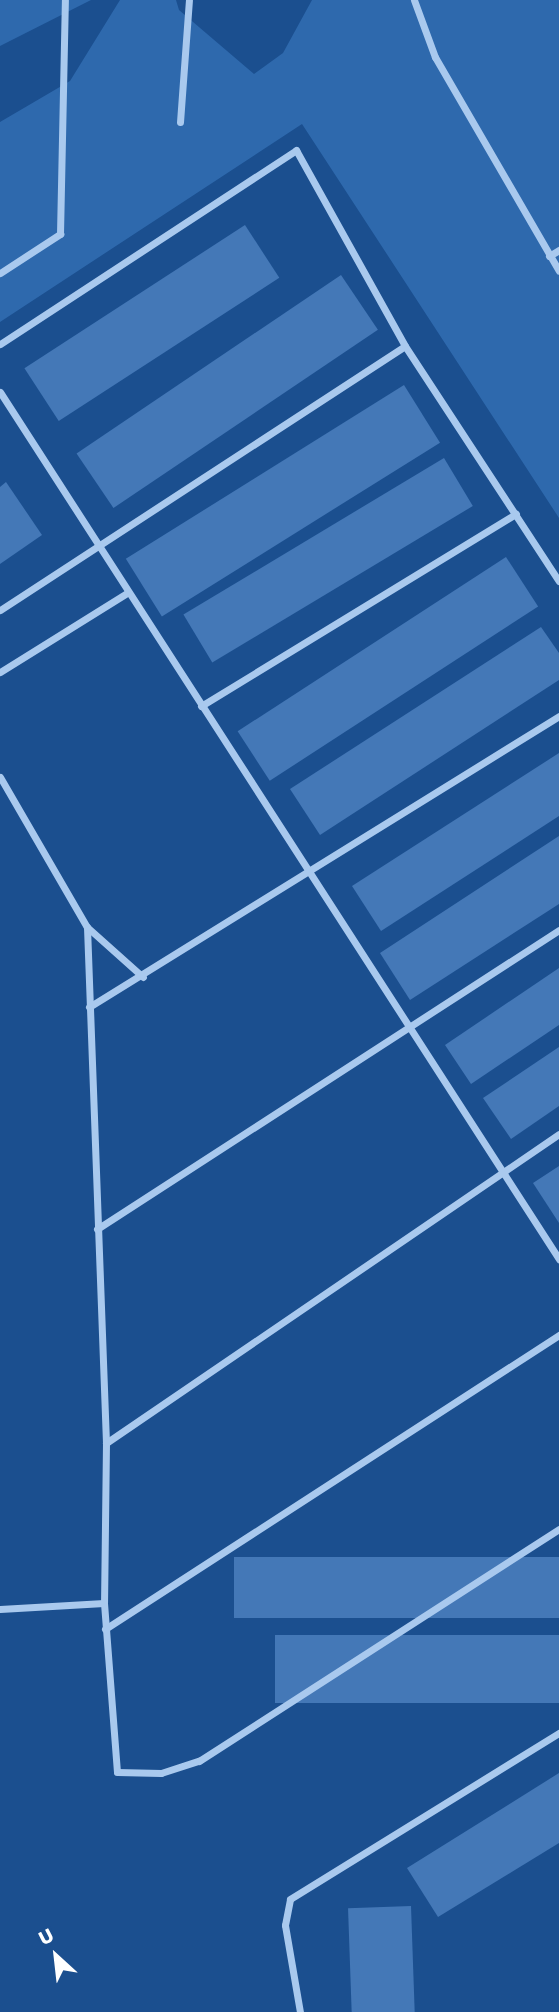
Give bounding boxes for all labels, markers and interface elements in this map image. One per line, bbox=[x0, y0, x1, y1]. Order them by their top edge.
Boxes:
north arrow bbox=[21, 1921, 91, 1991]
text: U bbox=[35, 1923, 58, 1950]

